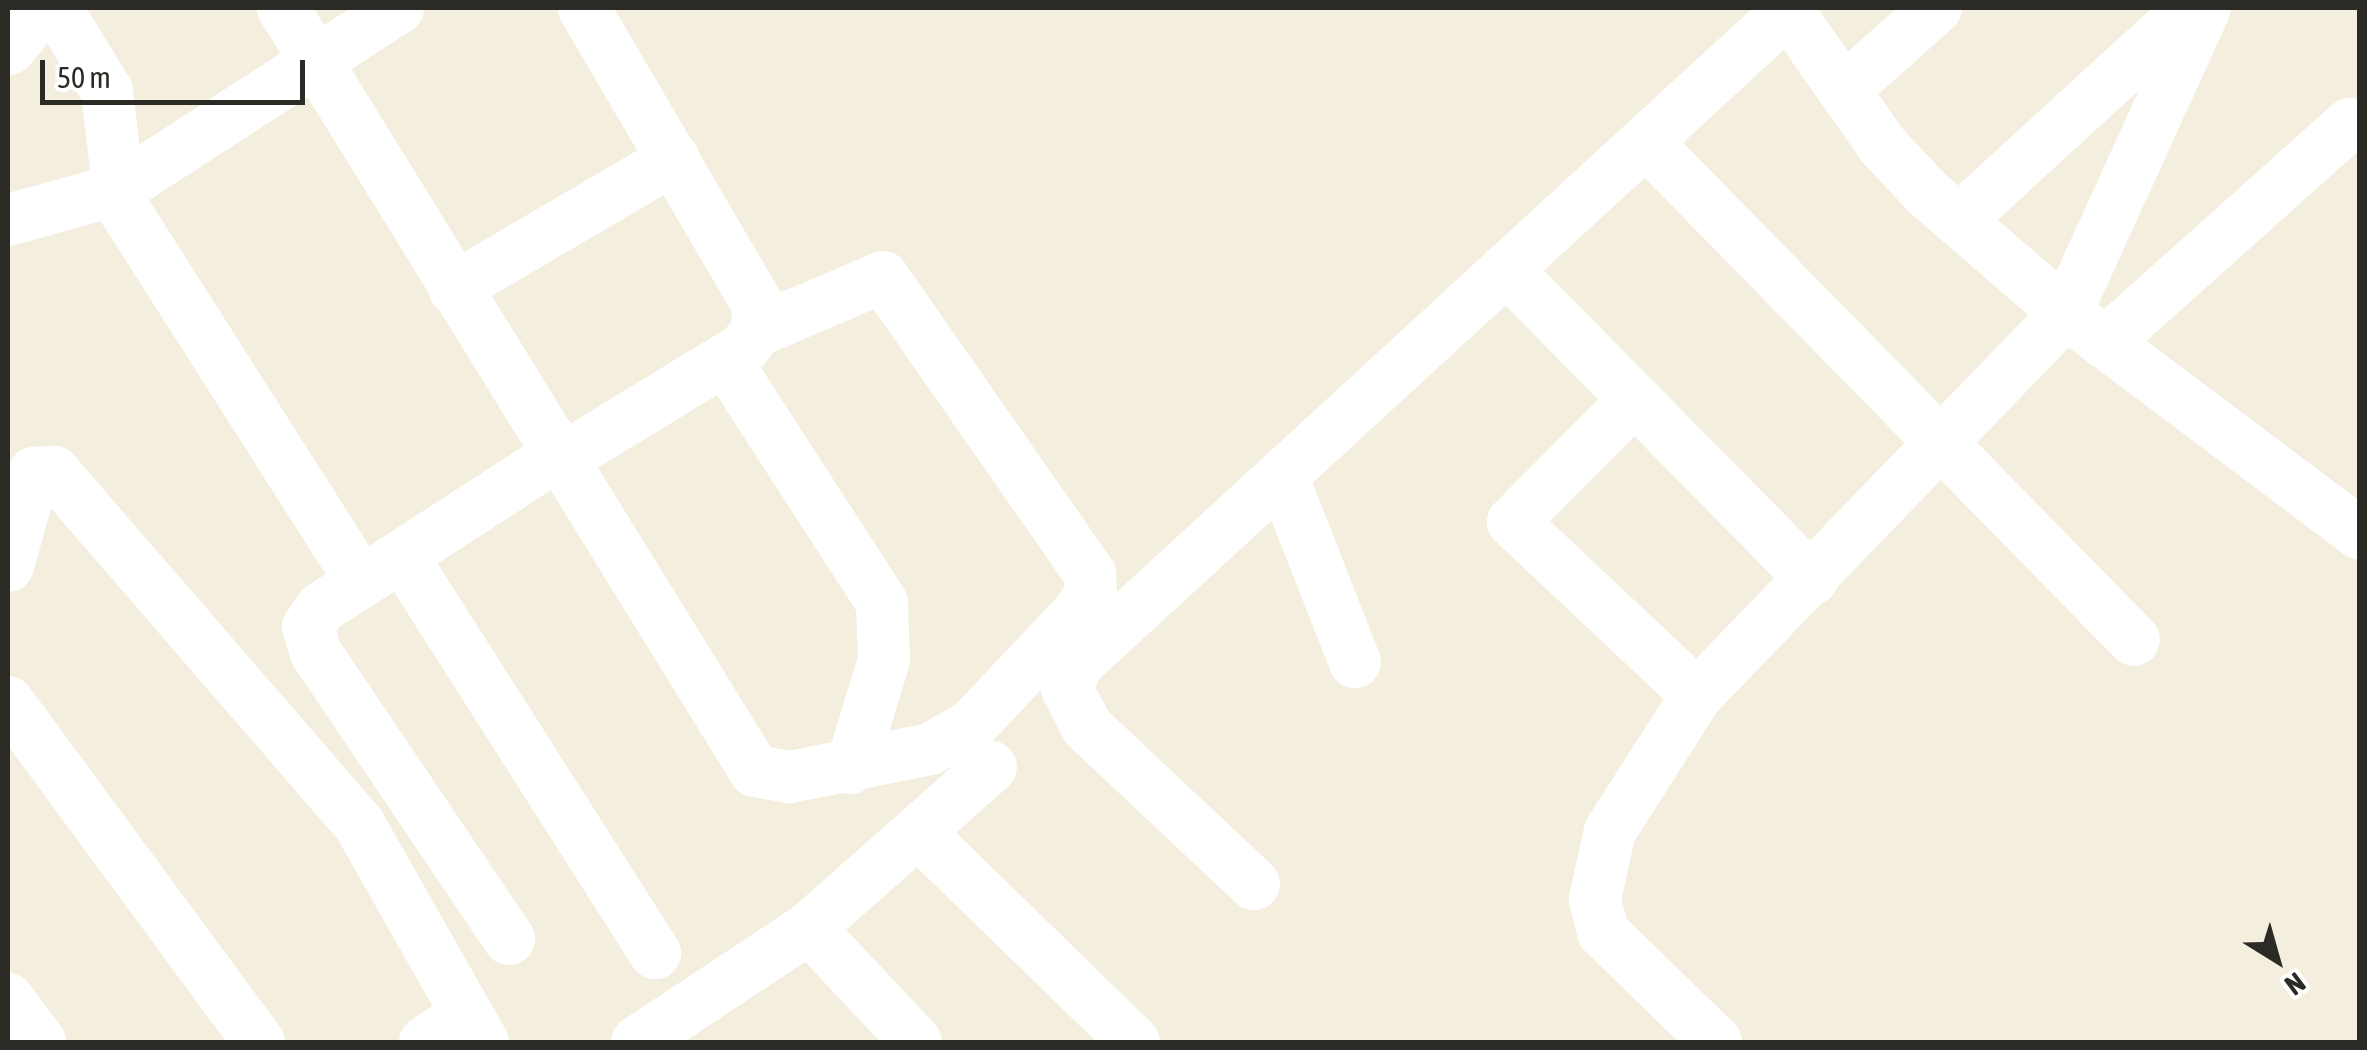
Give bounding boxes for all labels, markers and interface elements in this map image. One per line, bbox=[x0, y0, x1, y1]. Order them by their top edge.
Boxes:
scale bar bbox=[45, 40, 310, 102]
text: 50 m bbox=[57, 60, 111, 94]
north arrow bbox=[2227, 910, 2327, 1010]
text: N bbox=[2279, 966, 2311, 1002]

